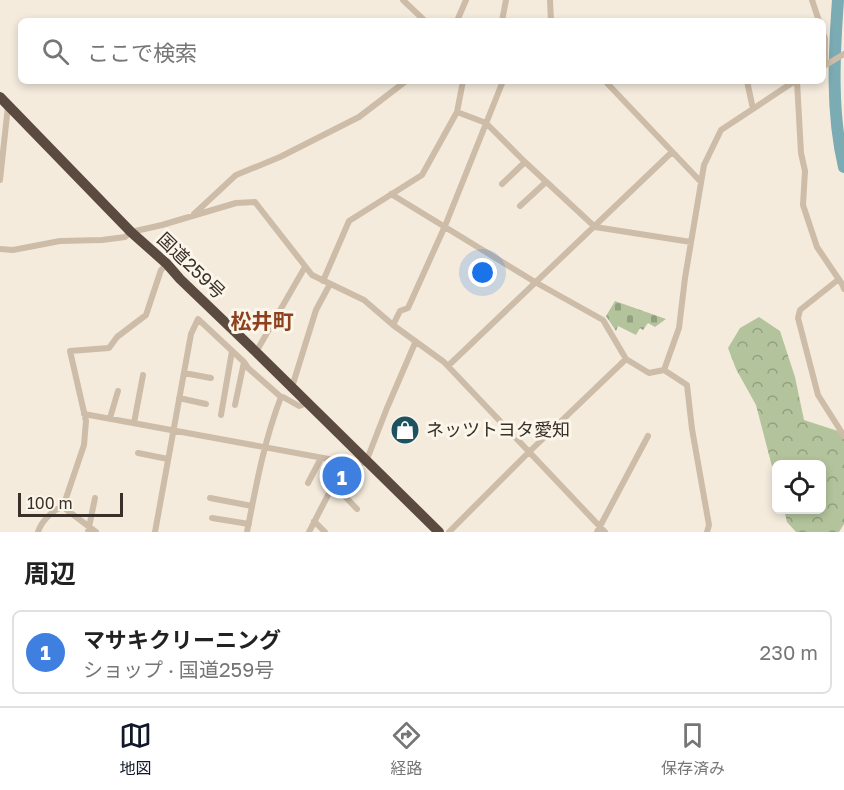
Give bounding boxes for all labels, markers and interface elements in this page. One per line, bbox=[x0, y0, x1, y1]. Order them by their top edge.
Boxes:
search box bbox=[18, 18, 826, 84]
icon: search bbox=[39, 35, 72, 68]
text: ここで検索 bbox=[87, 39, 197, 66]
street label: 国道259号 bbox=[153, 228, 230, 303]
your location bbox=[468, 258, 497, 287]
district label: 松井町 bbox=[231, 308, 294, 334]
shop icon: ネッツトヨタ愛知 bbox=[389, 414, 421, 446]
place label: ネッツトヨタ愛知 bbox=[426, 418, 570, 440]
pin: 1 bbox=[322, 454, 362, 498]
map controls bbox=[772, 460, 826, 514]
button: locate bbox=[772, 460, 826, 514]
scale bar bbox=[18, 490, 123, 518]
text: 100 m bbox=[27, 493, 73, 513]
text: 周辺 bbox=[24, 558, 76, 589]
text: マサキクリーニング bbox=[83, 626, 281, 653]
text: 1 bbox=[40, 640, 51, 664]
text: 230 m bbox=[760, 640, 818, 664]
text: ショップ · 国道259号 bbox=[83, 657, 274, 681]
tab: 地図 bbox=[119, 719, 152, 779]
tab: 経路 bbox=[390, 719, 423, 779]
tab: 保存済み bbox=[661, 719, 725, 779]

